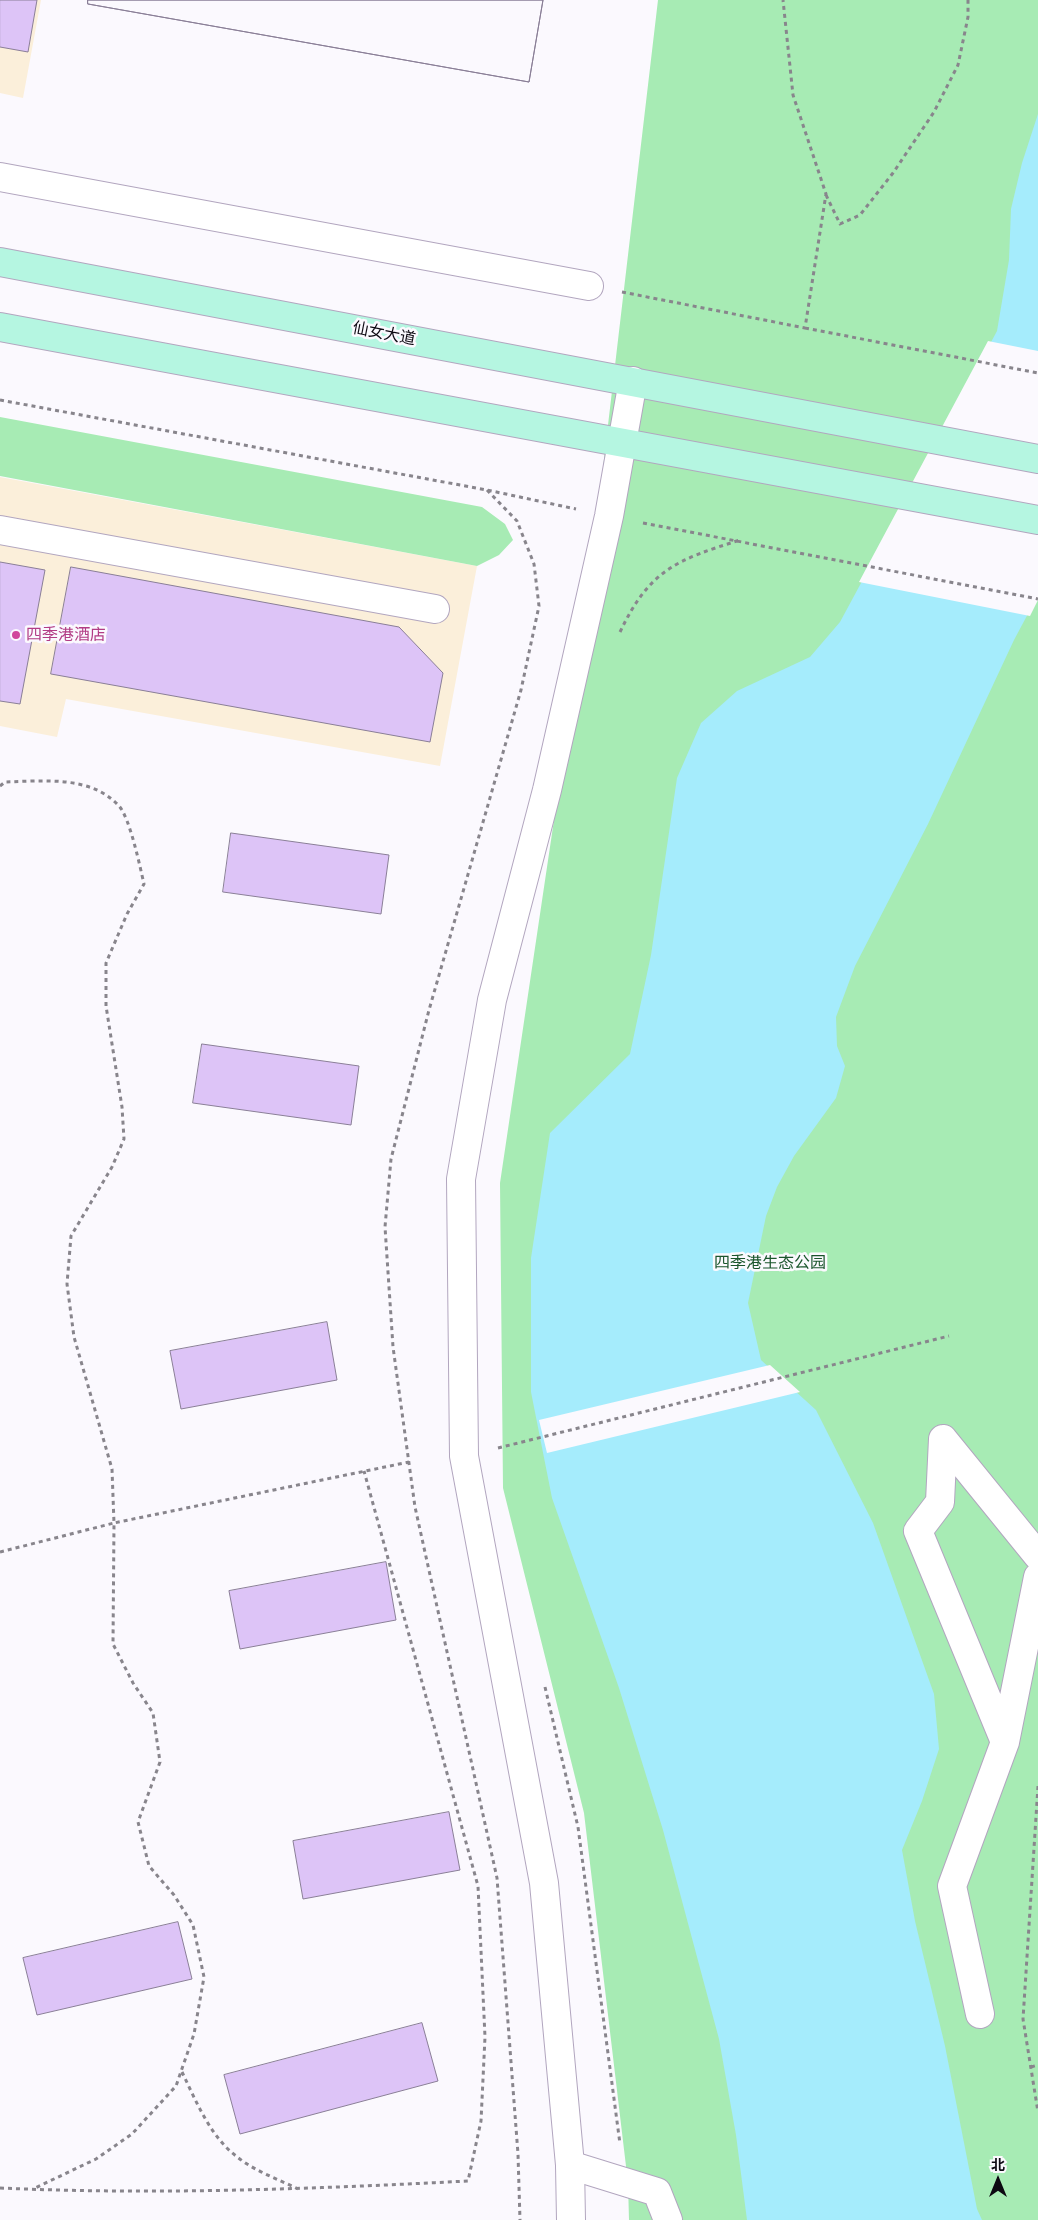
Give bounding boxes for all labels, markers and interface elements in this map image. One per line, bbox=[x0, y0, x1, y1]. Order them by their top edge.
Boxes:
street label: 仙女大道 bbox=[351, 318, 417, 350]
place label: 四季港酒店 bbox=[26, 625, 106, 645]
marker: 四季港酒店 bbox=[10, 629, 22, 641]
park label: 四季港生态公园 bbox=[714, 1253, 826, 1273]
north arrow bbox=[973, 2155, 1023, 2205]
text: 北 bbox=[991, 2156, 1005, 2174]

